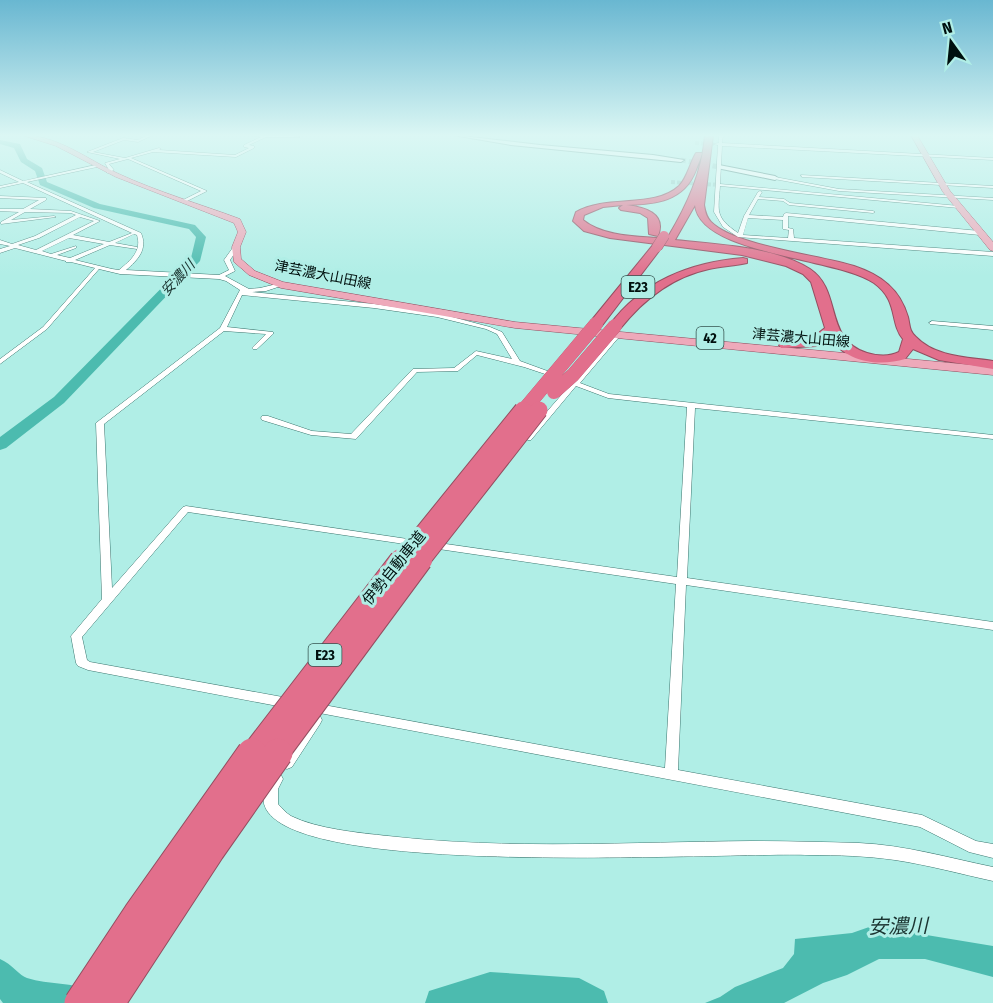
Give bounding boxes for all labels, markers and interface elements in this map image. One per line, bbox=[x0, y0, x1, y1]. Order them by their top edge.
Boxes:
north arrow bbox=[921, 12, 981, 72]
text: N bbox=[940, 18, 954, 38]
water label: 安濃川 bbox=[157, 255, 200, 299]
street label: 津芸濃大山田線 bbox=[273, 257, 373, 293]
road number: E23 bbox=[622, 276, 654, 298]
street label: 津芸濃大山田線 bbox=[751, 325, 851, 351]
road number: 42 bbox=[696, 327, 724, 349]
street label: 伊勢自動車道 bbox=[359, 527, 429, 609]
road number: E23 bbox=[308, 644, 342, 666]
water label: 安濃川 bbox=[868, 913, 930, 939]

